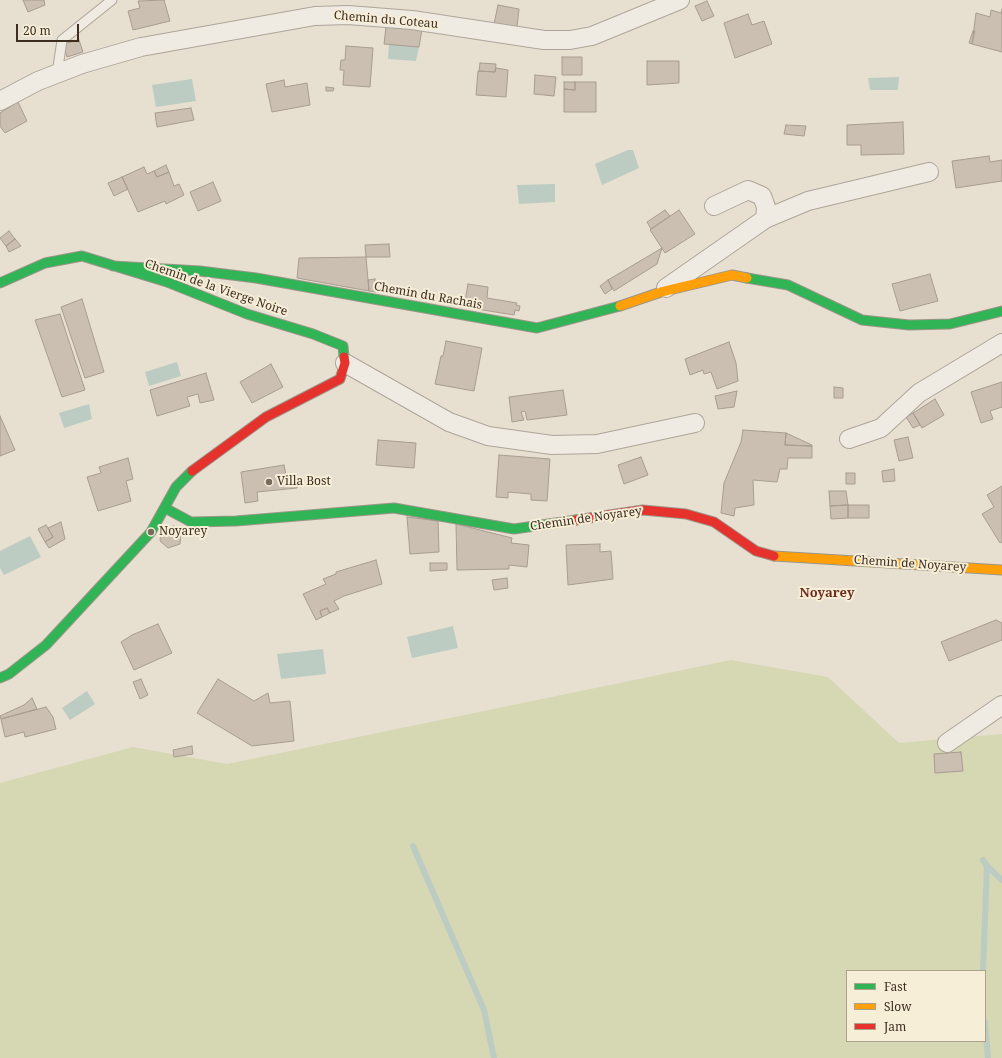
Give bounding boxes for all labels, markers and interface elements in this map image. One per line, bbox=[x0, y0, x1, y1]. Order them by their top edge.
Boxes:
street label: Chemin du Coteau bbox=[333, 8, 439, 32]
scale bar bbox=[18, 16, 81, 42]
text: 20 m bbox=[23, 22, 51, 39]
street label: Chemin de la Vierge Noire bbox=[143, 257, 289, 319]
street label: Chemin du Rachais bbox=[373, 279, 483, 313]
place label: Villa Bost bbox=[277, 475, 331, 489]
marker: Villa Bost bbox=[264, 477, 274, 487]
street label: Chemin de Noyarey bbox=[529, 504, 643, 534]
place label: Noyarey bbox=[159, 525, 207, 539]
marker: Noyarey bbox=[146, 527, 156, 537]
street label: Chemin de Noyarey bbox=[853, 553, 967, 575]
district label: Noyarey bbox=[799, 585, 855, 601]
legend bbox=[846, 970, 986, 1042]
text: Fast bbox=[884, 978, 907, 995]
text: Slow bbox=[884, 998, 912, 1015]
text: Jam bbox=[884, 1018, 906, 1035]

